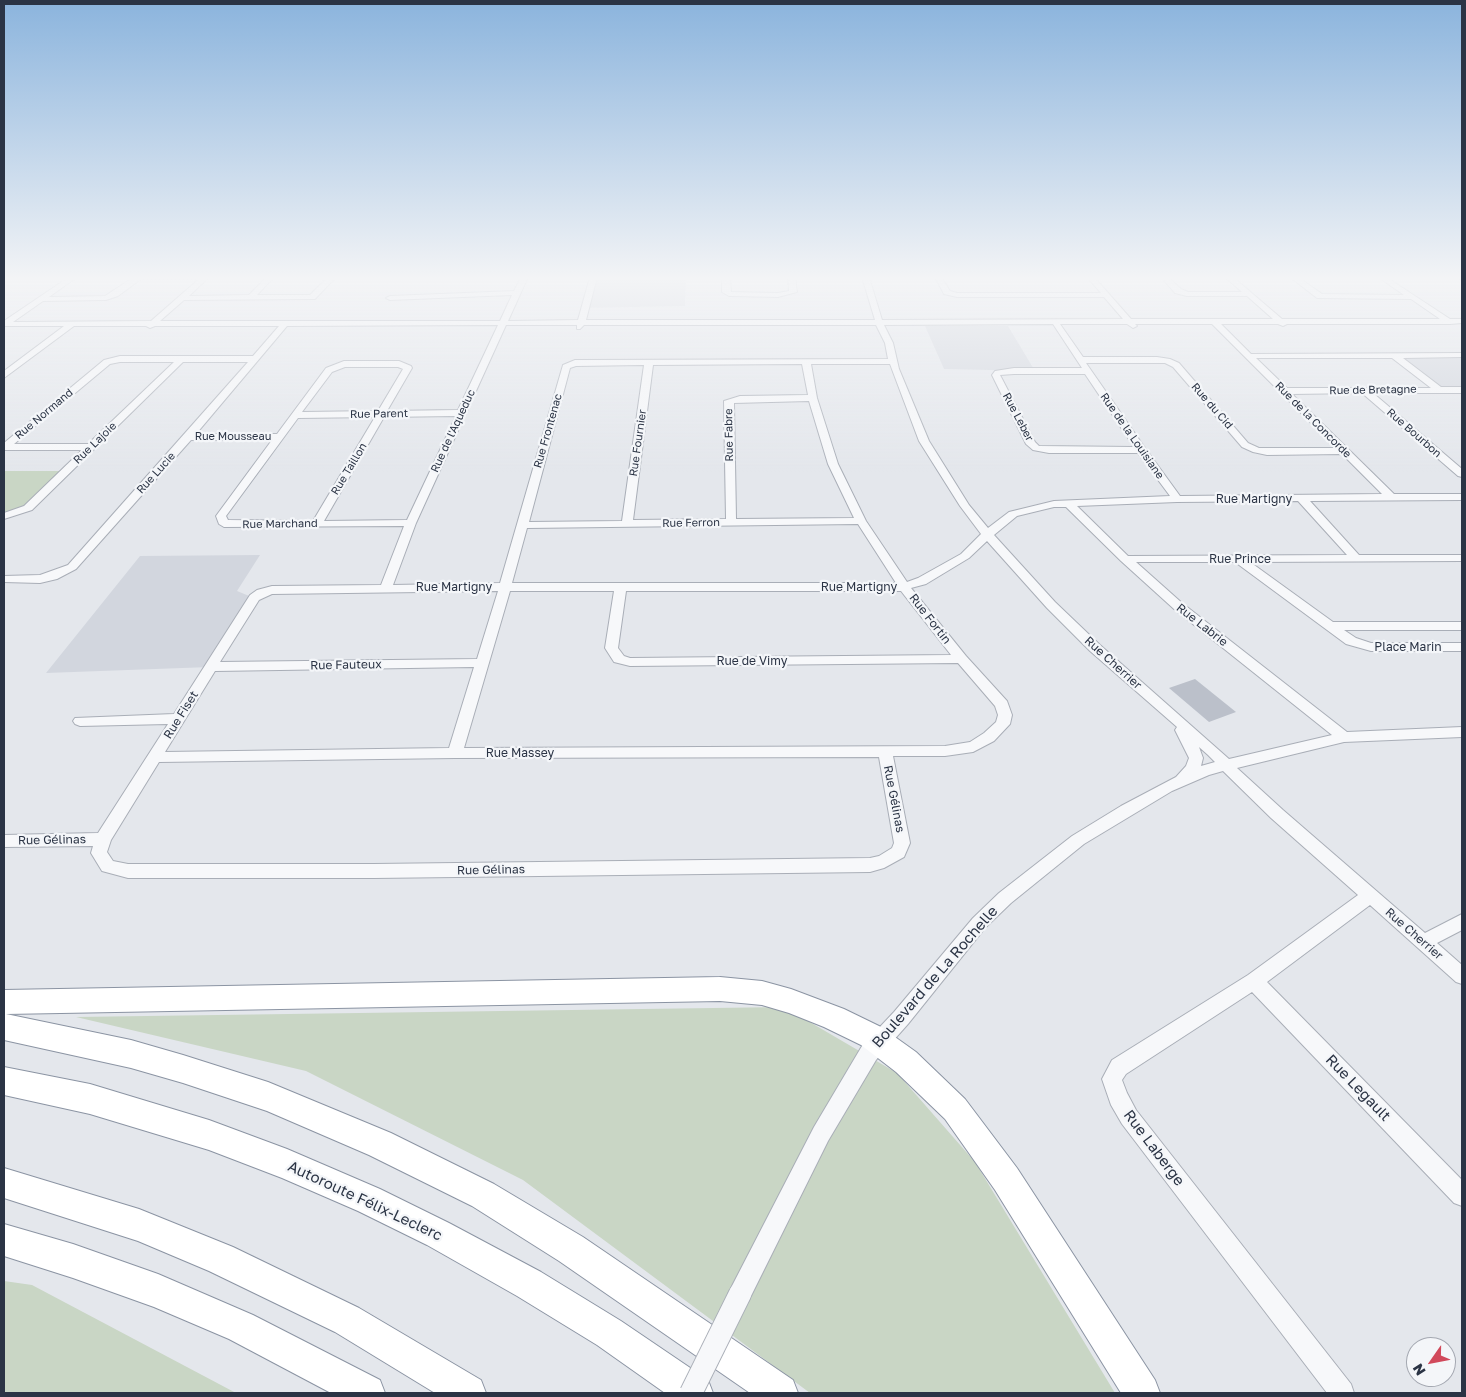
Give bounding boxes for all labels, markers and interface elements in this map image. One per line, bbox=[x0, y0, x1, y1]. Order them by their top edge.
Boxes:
street label: Rue de la Concorde bbox=[1272, 379, 1354, 461]
street label: Rue du Cid bbox=[1189, 380, 1235, 432]
street label: Rue de Bretagne bbox=[1329, 383, 1417, 397]
street label: Rue Normand bbox=[12, 386, 76, 442]
street label: Rue de l'Aqueduc bbox=[428, 387, 478, 475]
street label: Rue Leber bbox=[1000, 390, 1036, 444]
street label: Rue de la Louisiane bbox=[1097, 390, 1167, 482]
street label: Rue Frontenac bbox=[531, 392, 565, 470]
street label: Rue Bourbon bbox=[1384, 406, 1444, 460]
street label: Rue Parent bbox=[350, 407, 408, 421]
street label: Rue Fabre bbox=[722, 408, 736, 462]
street label: Rue Fournier bbox=[627, 409, 649, 477]
street label: Rue Lajoie bbox=[71, 419, 119, 467]
street label: Rue Mousseau bbox=[195, 430, 271, 444]
street label: Rue Taillon bbox=[328, 441, 370, 497]
street label: Rue Lucie bbox=[134, 450, 178, 496]
street label: Rue Martigny bbox=[1216, 492, 1292, 506]
street label: Rue Ferron bbox=[662, 516, 720, 530]
street label: Rue Marchand bbox=[242, 517, 318, 531]
street label: Rue Prince bbox=[1209, 552, 1271, 566]
street label: Rue Martigny bbox=[416, 580, 492, 594]
street label: Rue Martigny bbox=[821, 580, 897, 594]
street label: Rue Fortin bbox=[906, 591, 954, 647]
street label: Rue Labrie bbox=[1173, 601, 1231, 649]
street label: Rue Cherrier bbox=[1081, 634, 1145, 692]
street label: Place Marin bbox=[1374, 640, 1442, 654]
street label: Rue de Vimy bbox=[717, 654, 787, 668]
street label: Rue Fauteux bbox=[310, 657, 382, 673]
street label: Rue Fiset bbox=[161, 688, 201, 742]
street label: Rue Massey bbox=[486, 746, 554, 760]
street label: Rue Gélinas bbox=[880, 764, 908, 834]
street label: Rue Gélinas bbox=[18, 832, 86, 848]
street label: Rue Gélinas bbox=[457, 862, 525, 878]
street label: Boulevard de La Rochelle bbox=[868, 902, 1002, 1052]
street label: Rue Cherrier bbox=[1382, 905, 1446, 963]
street label: Rue Legault bbox=[1322, 1051, 1394, 1125]
street label: Rue Laberge bbox=[1120, 1107, 1188, 1189]
street label: Autoroute Félix-Leclerc bbox=[285, 1157, 445, 1245]
north arrow bbox=[1406, 1337, 1456, 1387]
text: N bbox=[1409, 1361, 1429, 1379]

